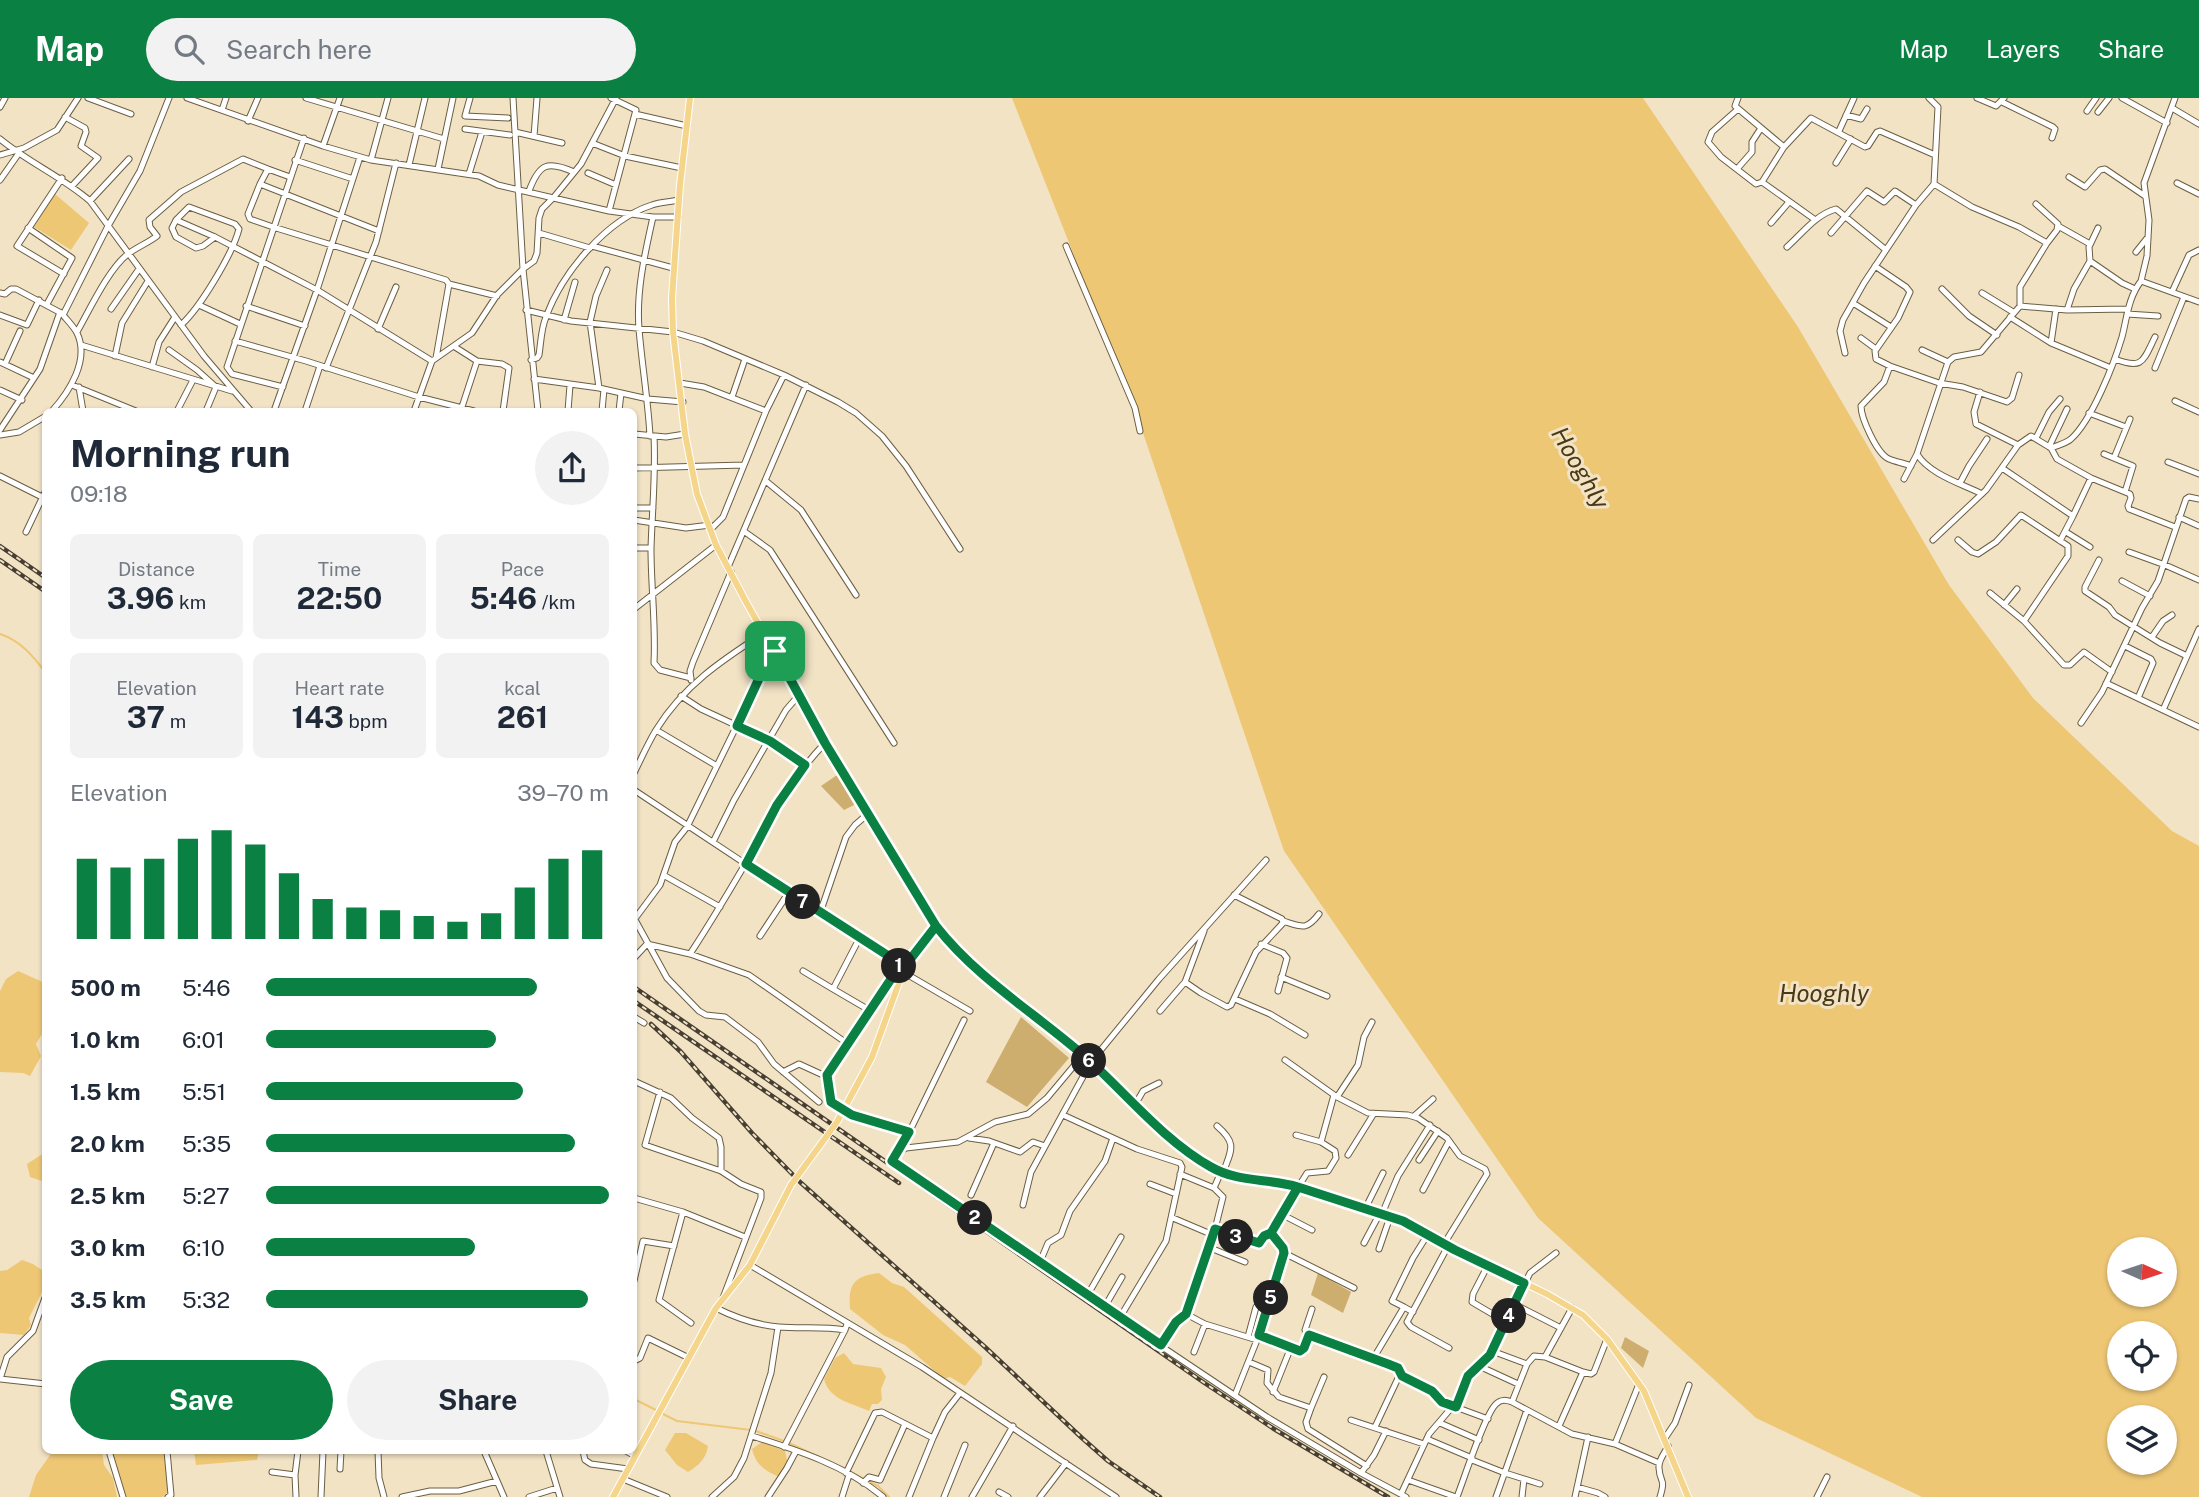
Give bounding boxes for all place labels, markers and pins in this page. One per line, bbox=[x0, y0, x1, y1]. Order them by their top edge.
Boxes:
pin bbox=[745, 621, 805, 681]
pin: 7 bbox=[786, 884, 820, 920]
pin: 1 bbox=[881, 948, 916, 984]
pin: 6 bbox=[1072, 1044, 1106, 1079]
pin: 2 bbox=[958, 1200, 992, 1236]
pin: 3 bbox=[1218, 1220, 1254, 1254]
pin: 5 bbox=[1254, 1280, 1288, 1316]
pin: 4 bbox=[1492, 1298, 1526, 1334]

